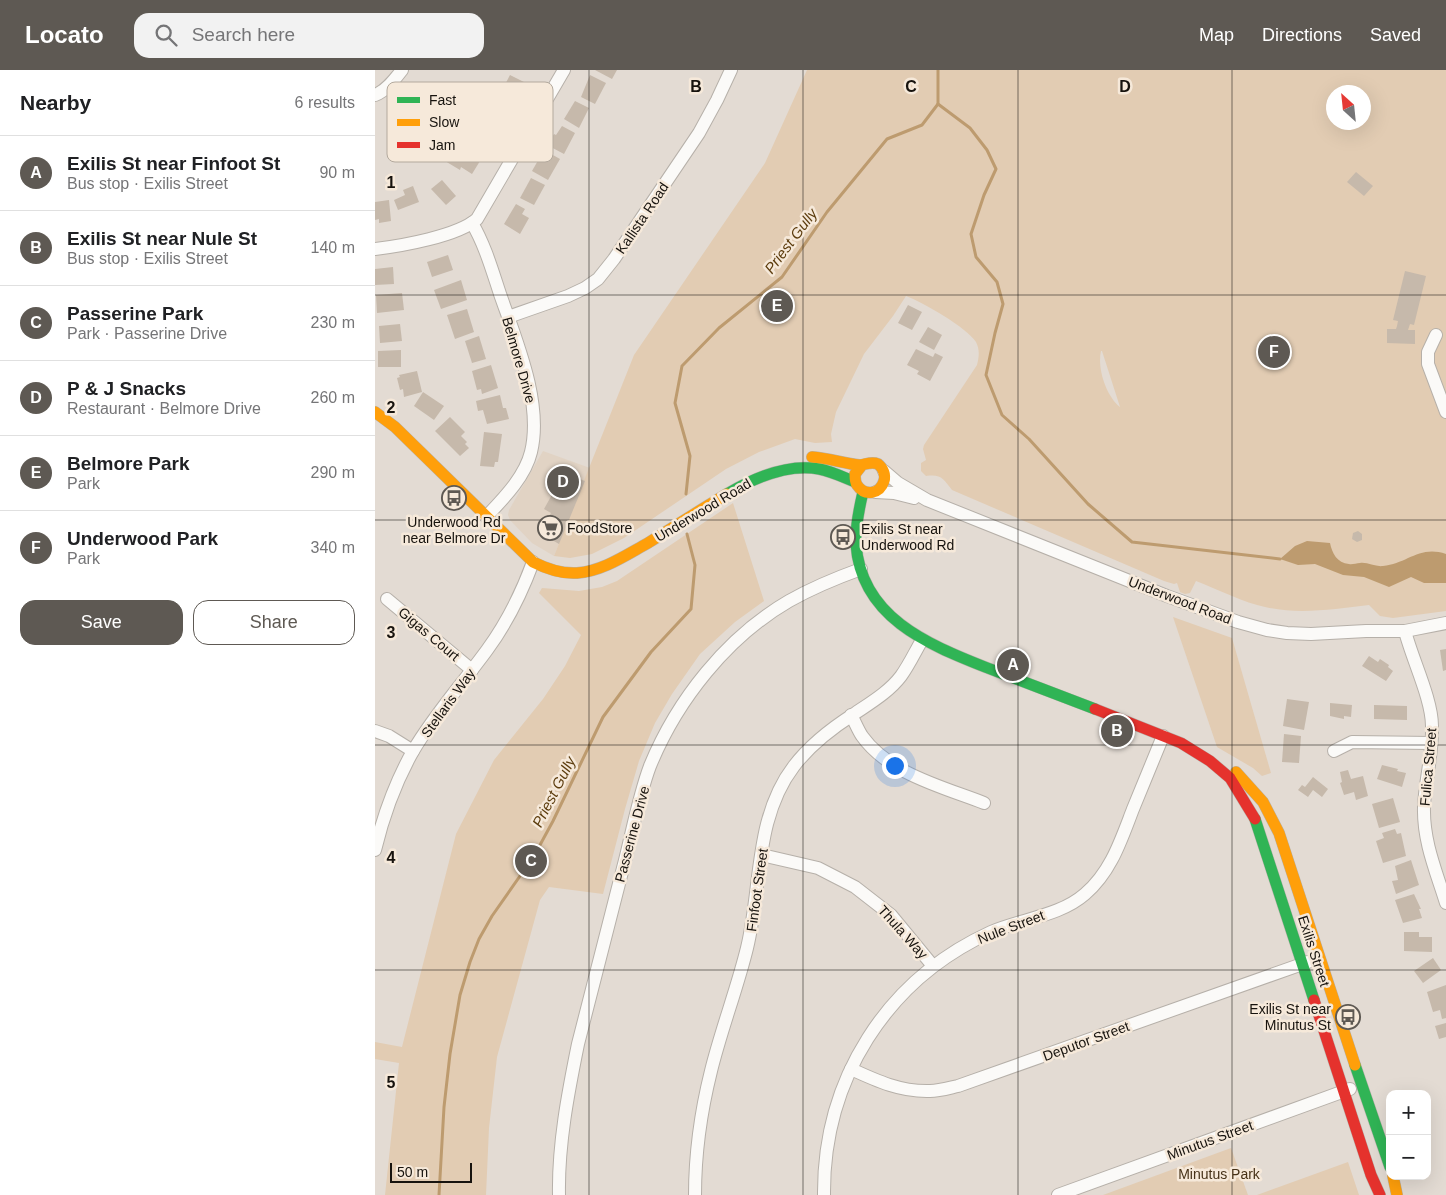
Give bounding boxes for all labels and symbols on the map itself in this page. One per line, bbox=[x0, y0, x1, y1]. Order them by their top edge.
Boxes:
text: B bbox=[690, 78, 702, 95]
text: C bbox=[905, 78, 917, 95]
text: D bbox=[1119, 78, 1131, 95]
legend bbox=[387, 82, 553, 162]
north arrow bbox=[1326, 85, 1371, 130]
text: Fast bbox=[429, 92, 456, 108]
text: Slow bbox=[429, 114, 460, 130]
text: Jam bbox=[429, 137, 455, 153]
text: 1 bbox=[387, 174, 396, 191]
street label: Kallista Road bbox=[612, 179, 672, 257]
water label: Priest Gully bbox=[761, 204, 821, 276]
pin: E bbox=[761, 287, 793, 325]
street label: Belmore Drive bbox=[499, 315, 539, 405]
pin: F bbox=[1258, 333, 1290, 371]
text: 2 bbox=[387, 399, 396, 416]
pin: D bbox=[547, 463, 579, 501]
street label: Underwood Road bbox=[652, 475, 754, 545]
bus stop icon: Underwood Rd near Belmore Dr bbox=[441, 485, 467, 511]
place label: Underwood Rd near Belmore Dr bbox=[403, 514, 506, 546]
supermarket icon: FoodStore bbox=[537, 515, 563, 541]
place label: FoodStore bbox=[567, 520, 633, 536]
place label: Exilis St near Underwood Rd bbox=[861, 521, 954, 553]
bus stop icon: Exilis St near Underwood Rd bbox=[830, 524, 856, 550]
street label: Underwood Road bbox=[1126, 573, 1234, 627]
street label: Gigas Court bbox=[395, 604, 463, 664]
text: 3 bbox=[387, 624, 396, 641]
pin: A bbox=[997, 646, 1029, 684]
street label: Stellaris Way bbox=[418, 665, 478, 741]
pin: B bbox=[1101, 712, 1133, 750]
street label: Fulica Street bbox=[1417, 727, 1439, 807]
water label: Priest Gully bbox=[529, 752, 579, 830]
your location bbox=[882, 753, 908, 779]
street label: Passerine Drive bbox=[611, 784, 653, 884]
pin: C bbox=[515, 842, 547, 880]
street label: Finfoot Street bbox=[743, 847, 771, 933]
text: 4 bbox=[387, 849, 396, 866]
street label: Thula Way bbox=[875, 902, 931, 962]
street label: Nule Street bbox=[975, 907, 1047, 947]
street label: Exilis Street bbox=[1295, 913, 1333, 989]
place label: Exilis St near Minutus St bbox=[1249, 1001, 1331, 1033]
bus stop icon: Exilis St near Minutus St bbox=[1335, 1004, 1361, 1030]
street label: Deputor Street bbox=[1040, 1018, 1132, 1064]
text: 5 bbox=[387, 1074, 396, 1091]
street label: Minutus Street bbox=[1165, 1117, 1255, 1163]
scale bar bbox=[390, 1160, 473, 1183]
park label: Minutus Park bbox=[1178, 1166, 1261, 1182]

